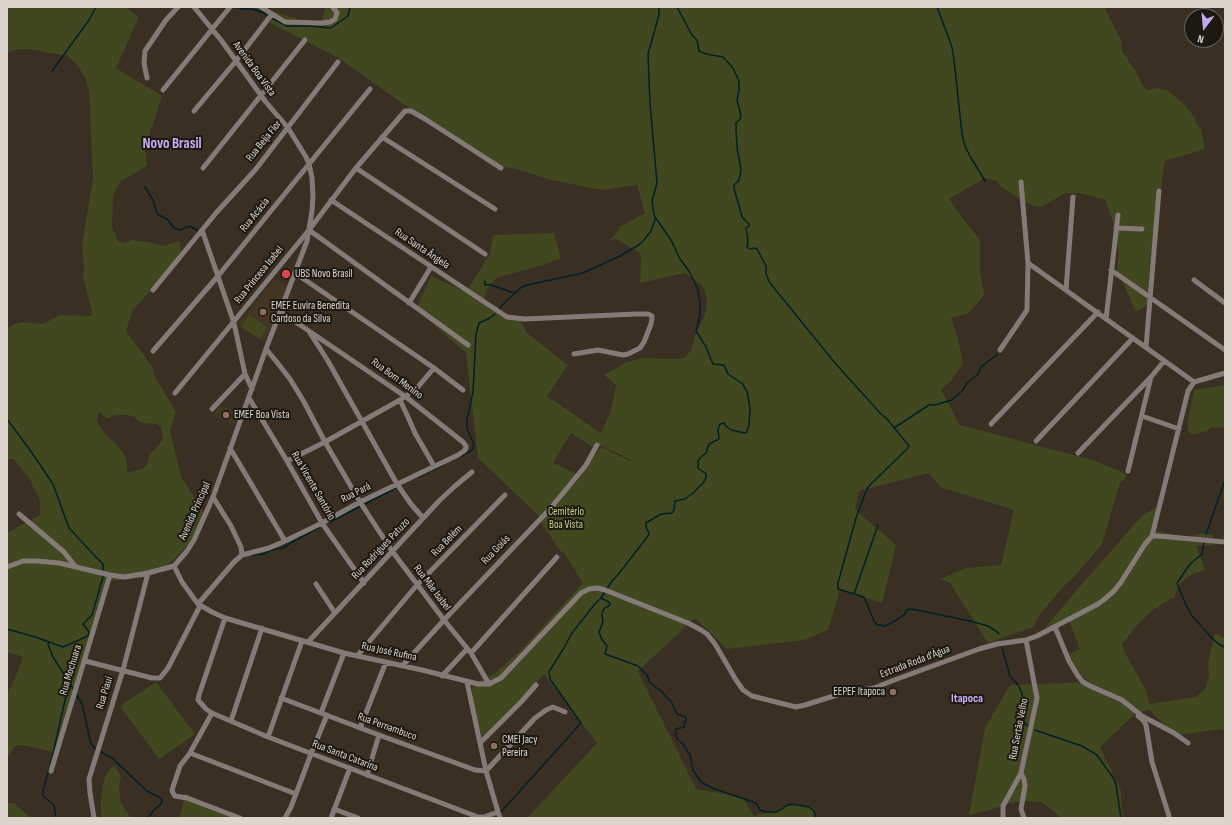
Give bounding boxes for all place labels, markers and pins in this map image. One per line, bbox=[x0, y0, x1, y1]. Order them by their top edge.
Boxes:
place label: UBS Novo Brasil bbox=[295, 267, 353, 281]
marker: UBS Novo Brasil bbox=[280, 268, 292, 280]
place label: EMEF Euvira Benedita Cardoso da Silva bbox=[271, 299, 350, 325]
marker: EMEF Euvira Benedita Cardoso da Silva bbox=[258, 307, 268, 317]
place label: EMEF Boa Vista bbox=[234, 408, 290, 422]
marker: EMEF Boa Vista bbox=[221, 410, 231, 420]
place label: EEPEF Itapoca bbox=[833, 685, 885, 699]
marker: EEPEF Itapoca bbox=[888, 687, 898, 697]
place label: CMEI Jacy Pereira bbox=[502, 733, 537, 759]
marker: CMEI Jacy Pereira bbox=[489, 741, 499, 751]

